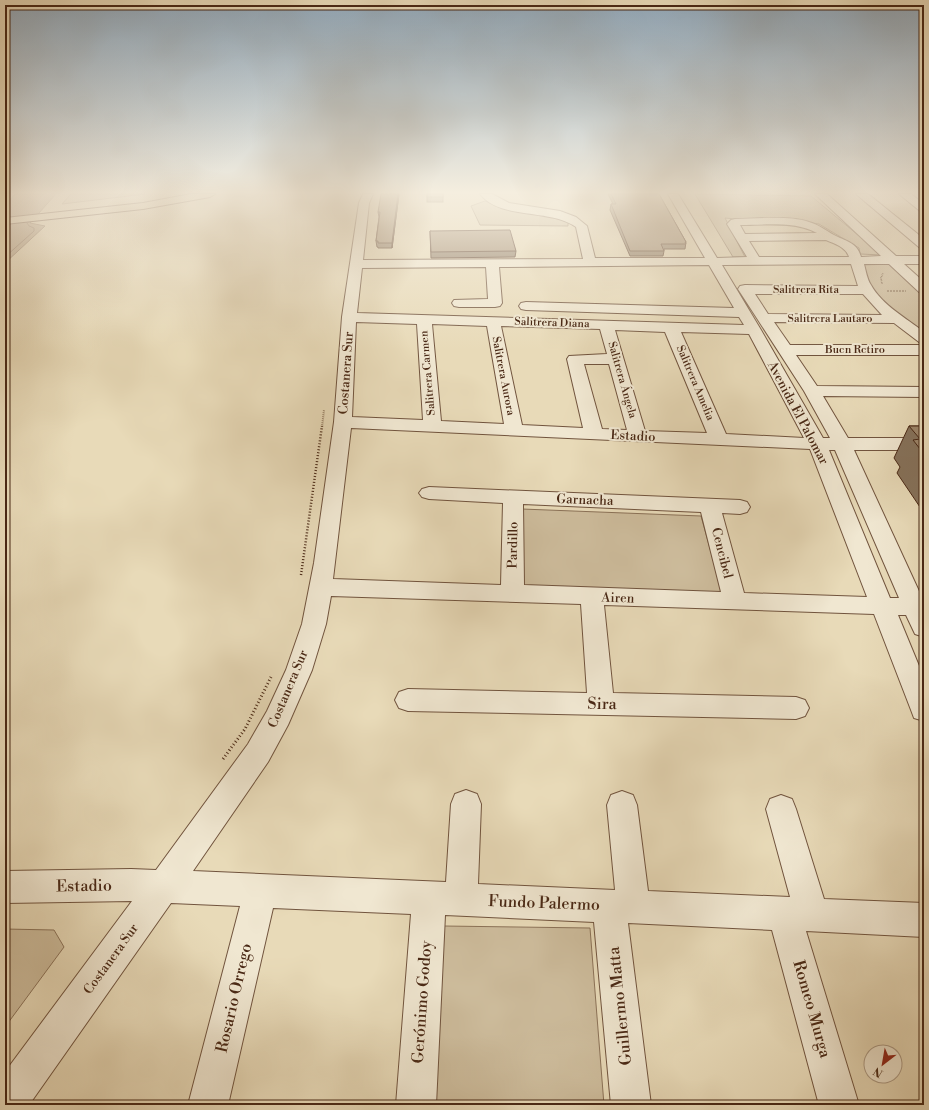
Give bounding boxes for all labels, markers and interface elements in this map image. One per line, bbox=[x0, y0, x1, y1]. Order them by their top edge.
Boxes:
street label: Salitrera Rita bbox=[773, 283, 839, 297]
street label: Salitrera Lautaro bbox=[788, 312, 872, 326]
street label: Salitrera Diana bbox=[514, 315, 590, 331]
street label: Salitrera Carmen bbox=[417, 330, 439, 416]
street label: Costanera Sur bbox=[335, 331, 357, 415]
street label: Salitrera Aurora bbox=[488, 335, 518, 417]
street label: Salitrera Ángela bbox=[604, 340, 641, 420]
street label: Salitrera Amelia bbox=[673, 343, 717, 423]
street label: Buen Retiro bbox=[824, 343, 885, 357]
street label: Avenida El Palomar bbox=[764, 358, 832, 468]
street label: Estadio bbox=[610, 427, 656, 445]
street label: Garnacha bbox=[556, 491, 614, 509]
street label: Pardillo bbox=[505, 521, 521, 569]
street label: Cencibel bbox=[708, 526, 736, 580]
street label: Airen bbox=[600, 589, 635, 607]
street label: Costanera Sur bbox=[264, 647, 312, 730]
street label: Sira bbox=[587, 694, 618, 714]
street label: Estadio bbox=[56, 876, 112, 896]
street label: Fundo Palermo bbox=[488, 891, 600, 915]
street label: Costanera Sur bbox=[80, 920, 142, 997]
street label: Gerónimo Godoy bbox=[408, 940, 436, 1064]
street label: Rosario Orrego bbox=[212, 941, 256, 1055]
street label: Guillermo Matta bbox=[604, 945, 636, 1066]
street label: Romeo Murga bbox=[789, 958, 836, 1061]
north arrow bbox=[863, 1044, 903, 1084]
text: N bbox=[871, 1063, 886, 1080]

